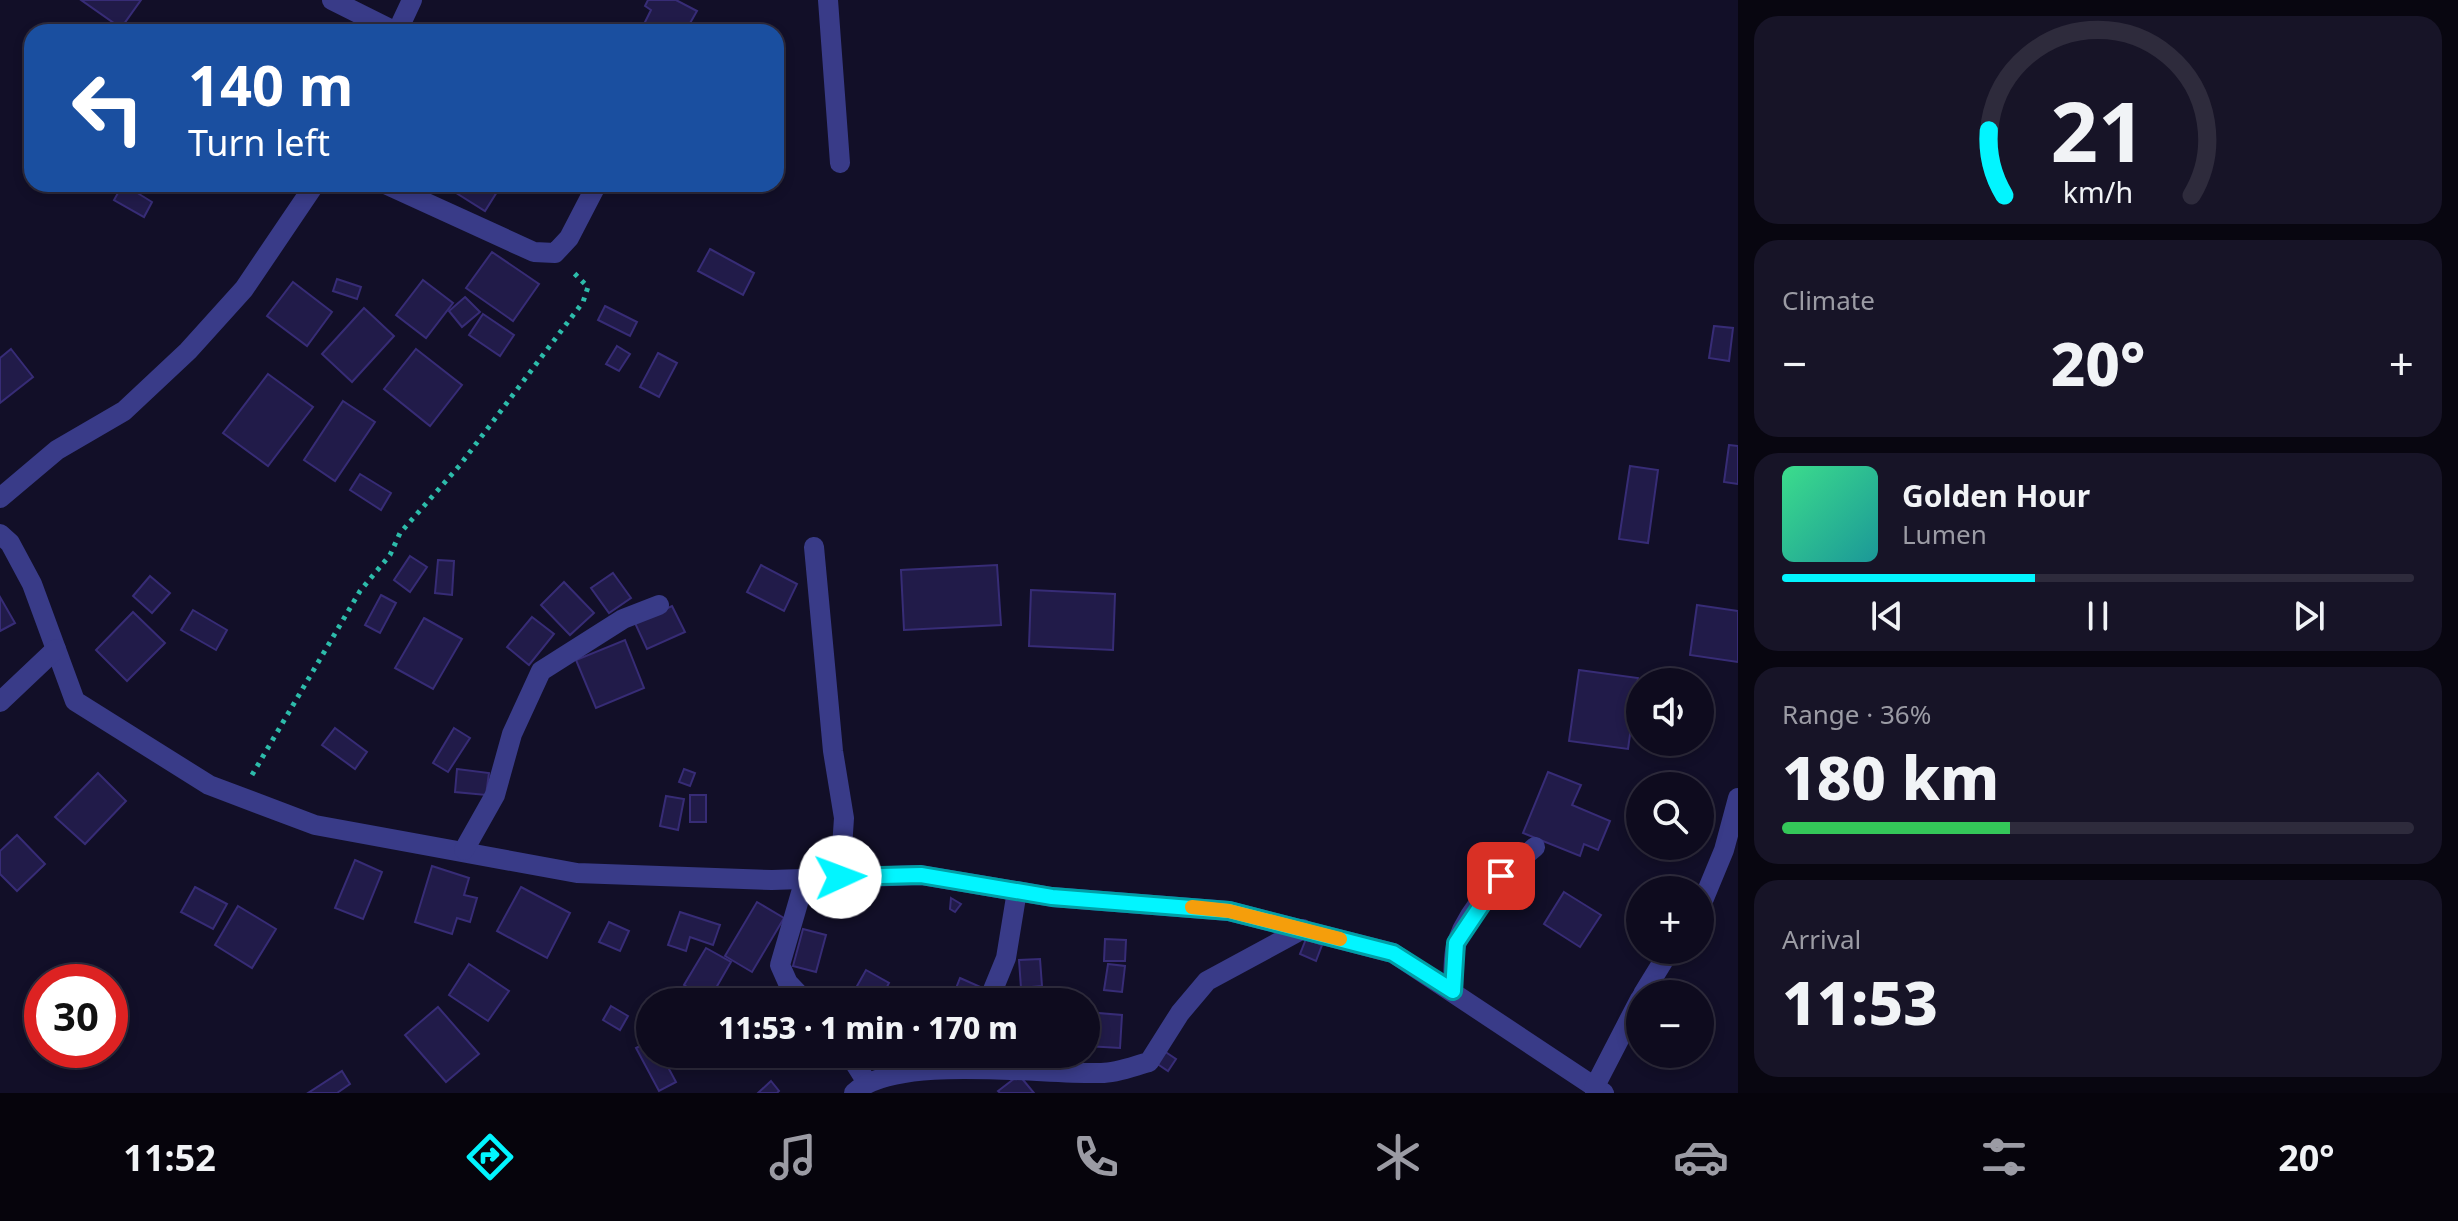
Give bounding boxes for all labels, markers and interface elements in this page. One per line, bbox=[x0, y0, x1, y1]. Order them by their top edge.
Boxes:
text: 140 m bbox=[188, 46, 353, 122]
icon: left bbox=[56, 56, 160, 160]
text: 21 bbox=[2050, 73, 2146, 186]
text: Turn left bbox=[188, 118, 330, 167]
text: km/h bbox=[2063, 172, 2133, 211]
text: Climate bbox=[1782, 282, 1875, 318]
text: 20° bbox=[2051, 322, 2145, 404]
text: − bbox=[1782, 333, 1807, 393]
text: + bbox=[2389, 333, 2414, 393]
text: Golden Hour bbox=[1902, 475, 2090, 516]
text: Lumen bbox=[1902, 516, 1987, 552]
icon: previous bbox=[1865, 594, 1909, 638]
icon: pause bbox=[2076, 594, 2120, 638]
icon: next bbox=[2287, 594, 2331, 638]
map controls bbox=[1626, 668, 1714, 1068]
button: sound bbox=[1626, 668, 1714, 756]
text: Range · 36% bbox=[1782, 696, 1931, 732]
text: 180 km bbox=[1782, 736, 1999, 818]
button: search bbox=[1626, 772, 1714, 860]
position arrow bbox=[798, 835, 882, 919]
pin bbox=[1467, 842, 1535, 910]
icon: arrive bbox=[1479, 854, 1523, 898]
button: + bbox=[1626, 876, 1714, 964]
text: Arrival bbox=[1782, 921, 1861, 957]
text: 11:53 bbox=[1782, 961, 1938, 1043]
speed limit sign: 30 bbox=[24, 964, 128, 1068]
button: − bbox=[1626, 980, 1714, 1068]
text: 11:53 · 1 min · 170 m bbox=[718, 1007, 1018, 1048]
icon: directions bbox=[462, 1129, 518, 1185]
icon: music bbox=[765, 1129, 821, 1185]
icon: phone bbox=[1068, 1129, 1124, 1185]
icon: climate bbox=[1370, 1129, 1426, 1185]
icon: car bbox=[1673, 1129, 1729, 1185]
icon: filters bbox=[1976, 1129, 2032, 1185]
text: 11:52 bbox=[123, 1133, 216, 1182]
text: 20° bbox=[2278, 1133, 2335, 1182]

